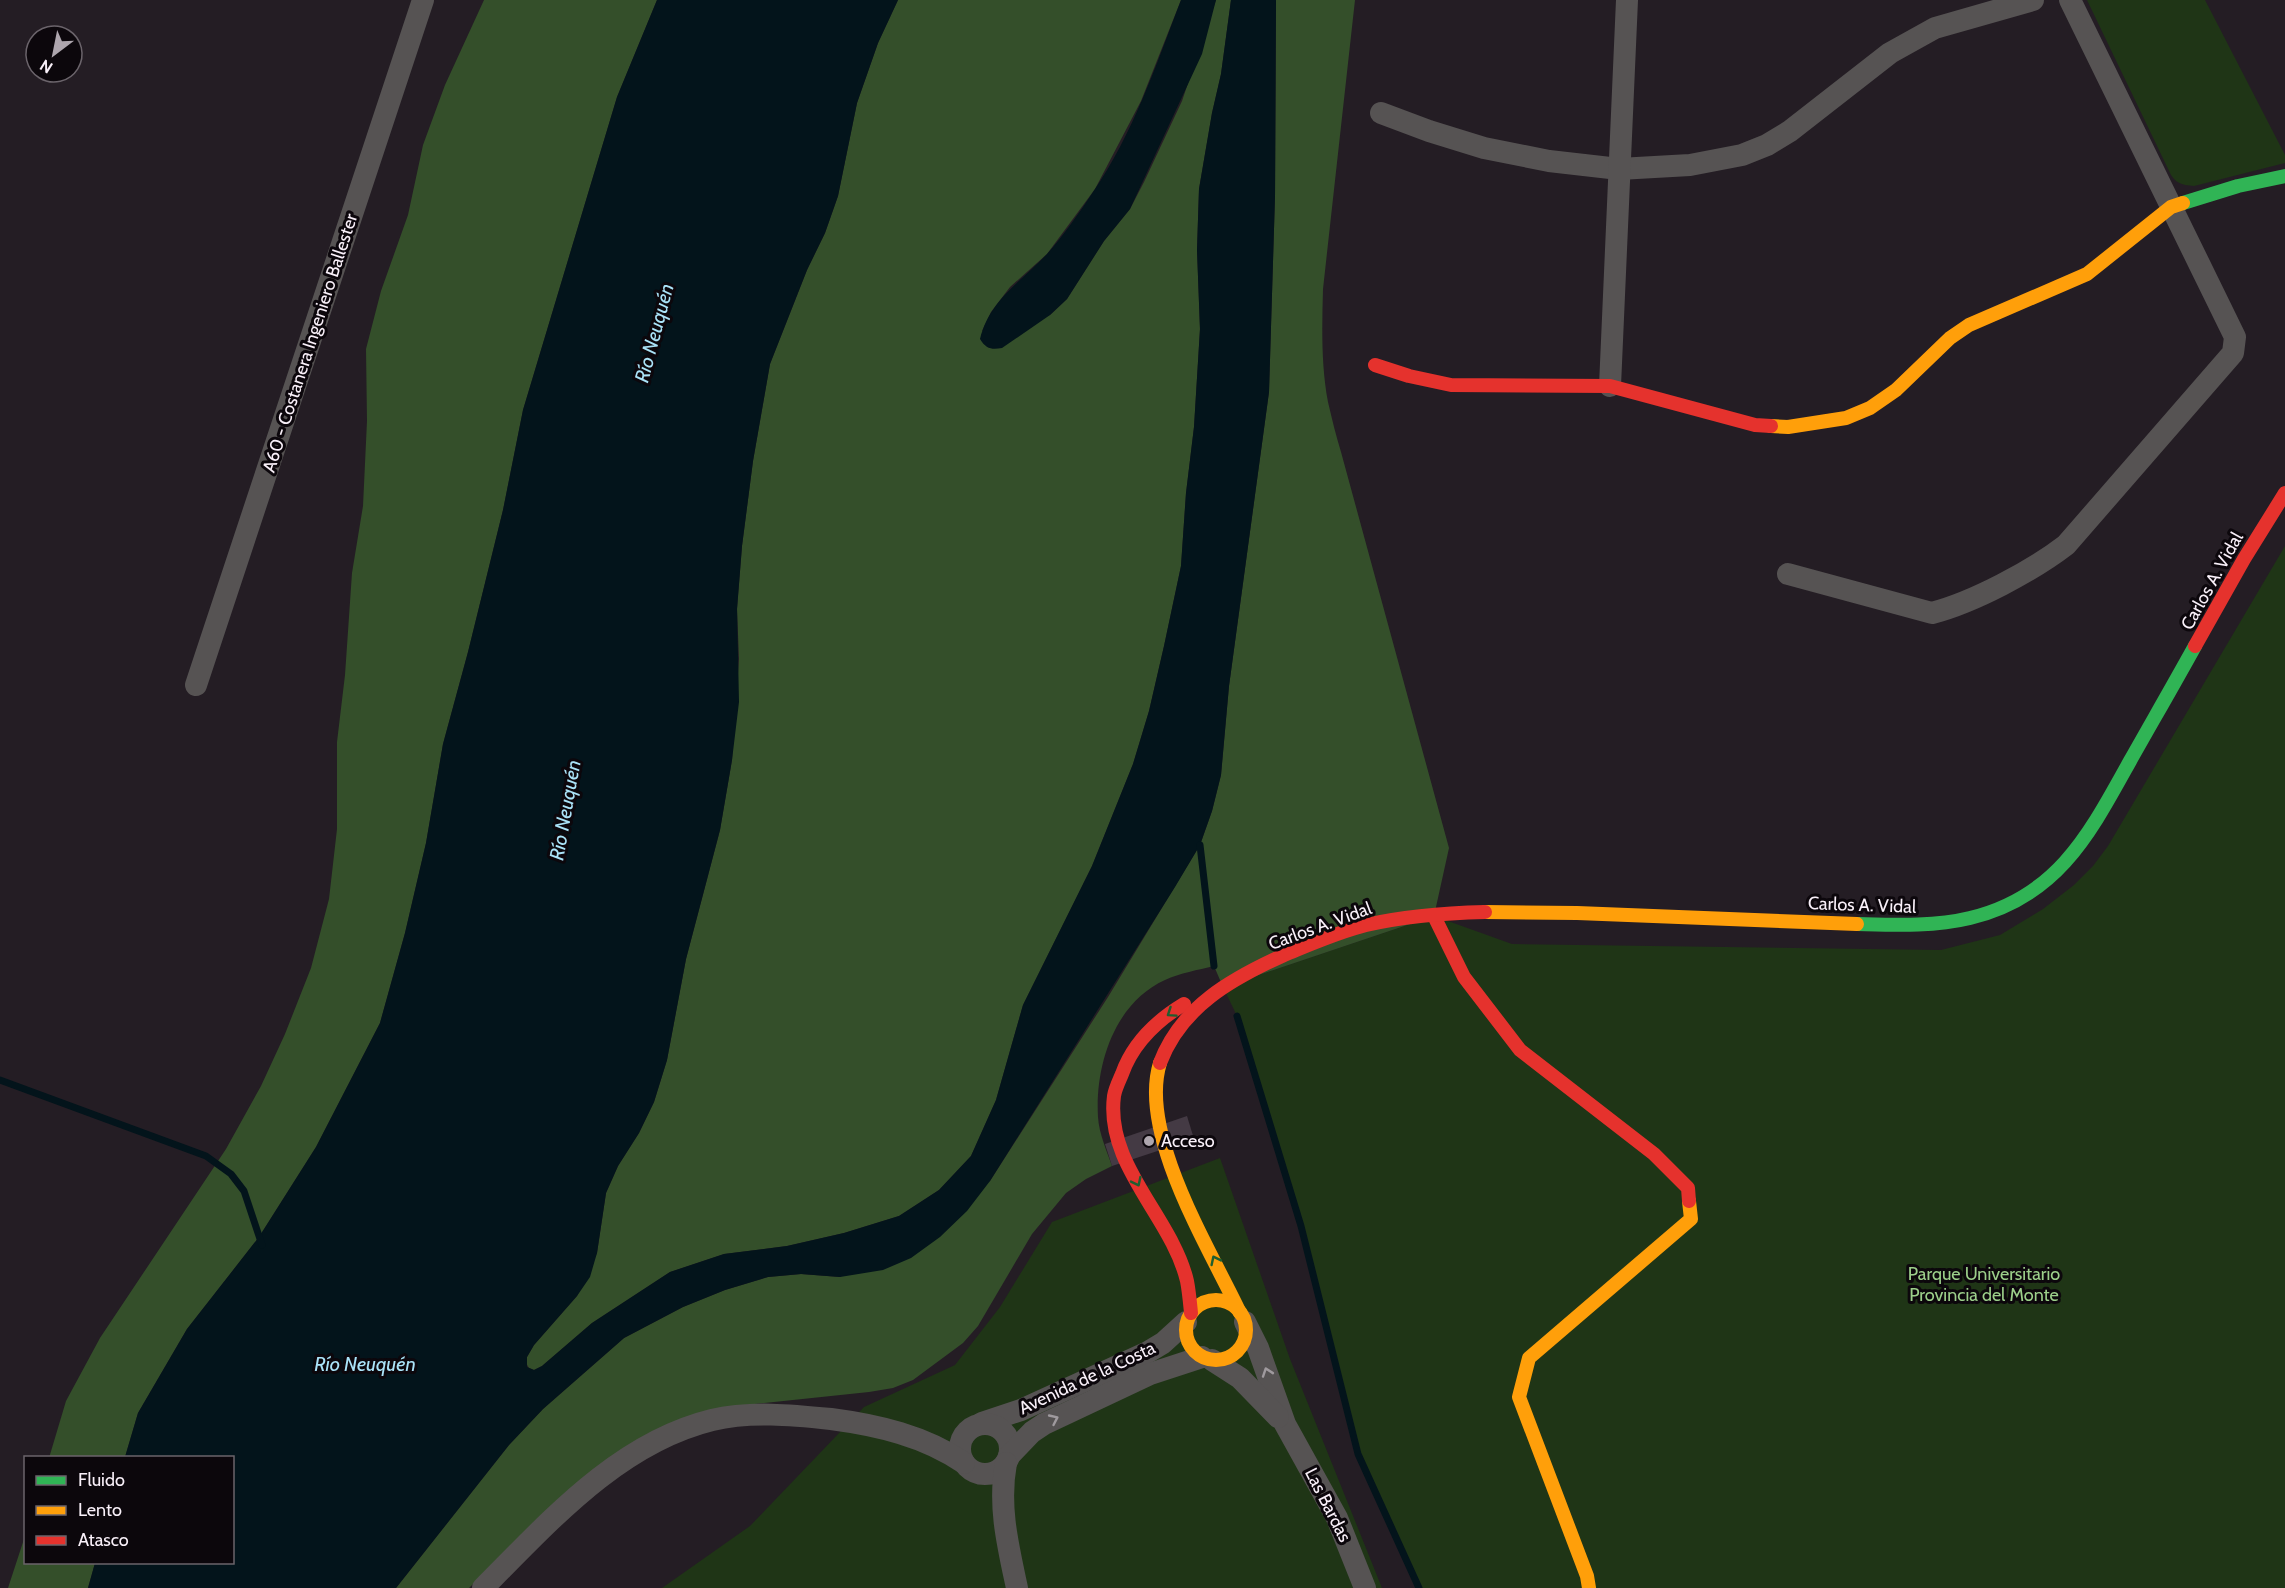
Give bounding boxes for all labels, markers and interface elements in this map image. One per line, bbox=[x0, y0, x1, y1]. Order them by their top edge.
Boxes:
north arrow bbox=[24, 24, 84, 84]
text: N bbox=[36, 55, 56, 77]
street label: A60 - Costanera Ingeniero Ballester bbox=[258, 211, 362, 475]
water label: Río Neuquén bbox=[629, 281, 679, 385]
street label: Carlos A. Vidal bbox=[2176, 528, 2248, 634]
water label: Río Neuquén bbox=[544, 758, 586, 862]
street label: Carlos A. Vidal bbox=[1807, 892, 1917, 918]
street label: Carlos A. Vidal bbox=[1265, 897, 1375, 955]
one-way arrow bbox=[1167, 1006, 1178, 1017]
place label: Acceso bbox=[1161, 1130, 1215, 1152]
marker: Acceso bbox=[1142, 1134, 1156, 1148]
one-way arrow bbox=[1129, 1176, 1141, 1187]
one-way arrow bbox=[1211, 1256, 1223, 1267]
park label: Parque Universitario Provincia del Monte bbox=[1908, 1263, 2060, 1306]
street label: Avenida de la Costa bbox=[1015, 1337, 1159, 1419]
water label: Río Neuquén bbox=[314, 1352, 416, 1376]
one-way arrow bbox=[1261, 1367, 1274, 1378]
one-way arrow bbox=[1047, 1415, 1058, 1427]
legend bbox=[24, 1456, 234, 1564]
street label: Las Bardas bbox=[1300, 1464, 1356, 1546]
text: Fluido bbox=[78, 1469, 125, 1491]
text: Lento bbox=[78, 1499, 122, 1521]
text: Atasco bbox=[78, 1529, 129, 1551]

